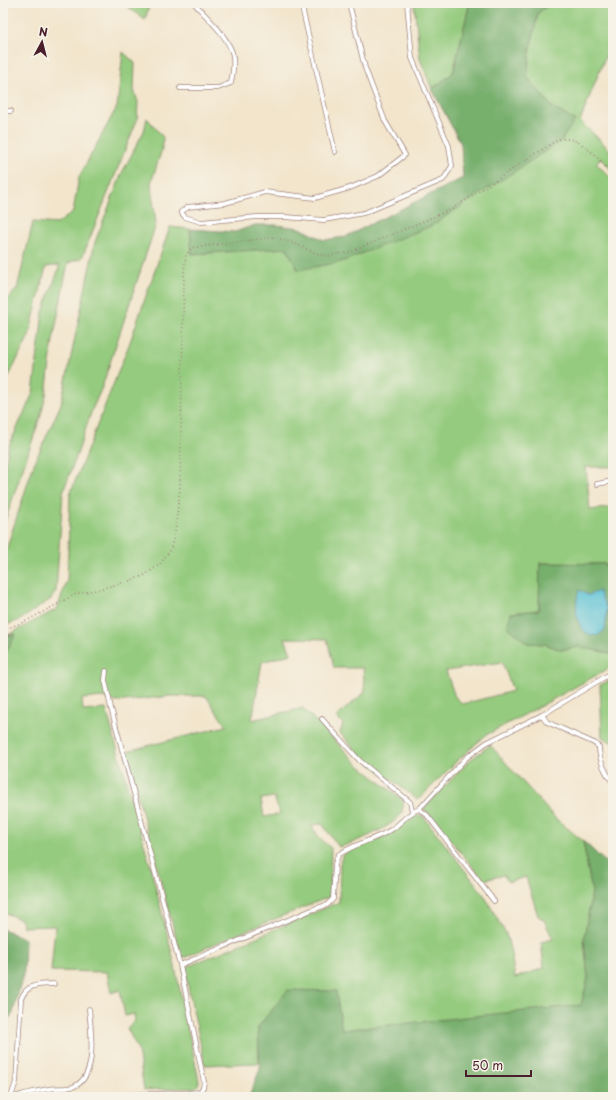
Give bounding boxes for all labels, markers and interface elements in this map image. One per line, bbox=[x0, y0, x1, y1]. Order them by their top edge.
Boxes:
north arrow bbox=[22, 22, 62, 62]
text: N bbox=[38, 23, 49, 41]
scale bar bbox=[466, 1052, 531, 1078]
text: 50 m bbox=[472, 1056, 503, 1074]

